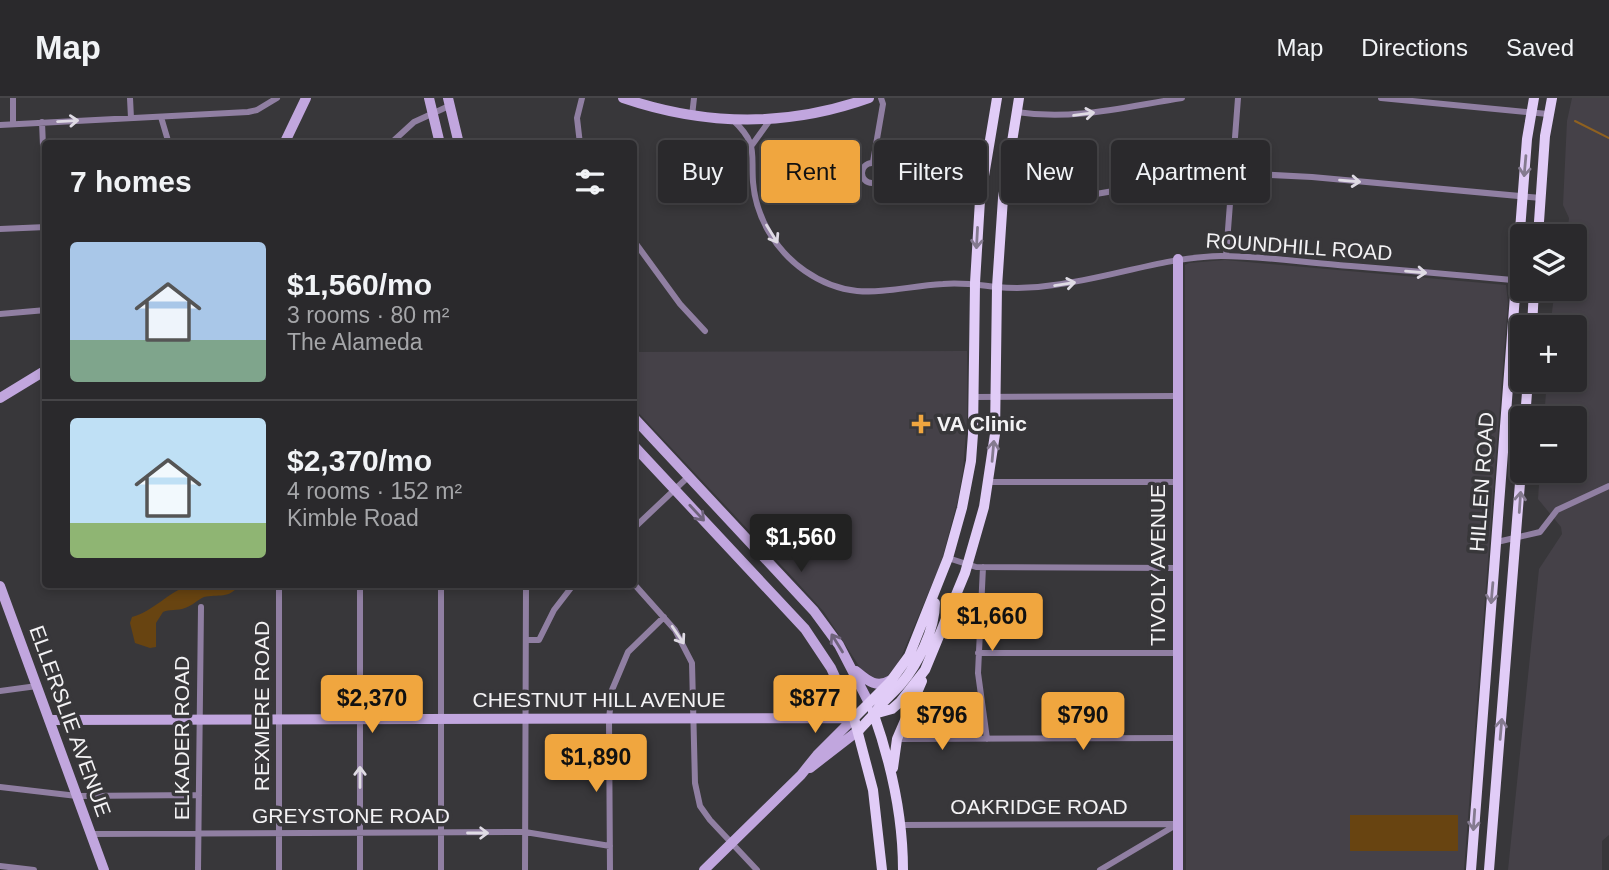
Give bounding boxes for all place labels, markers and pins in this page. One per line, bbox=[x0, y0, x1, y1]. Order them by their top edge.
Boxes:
place label: VA Clinic bbox=[937, 412, 1027, 435]
marker: VA Clinic bbox=[911, 414, 931, 434]
pin: $1,560 bbox=[744, 514, 858, 574]
pin: $1,660 bbox=[935, 594, 1049, 653]
pin: $2,370 bbox=[315, 676, 429, 735]
pin: $877 bbox=[774, 676, 856, 735]
pin: $796 bbox=[901, 692, 983, 752]
pin: $790 bbox=[1042, 692, 1124, 752]
pin: $1,890 bbox=[539, 734, 653, 794]

